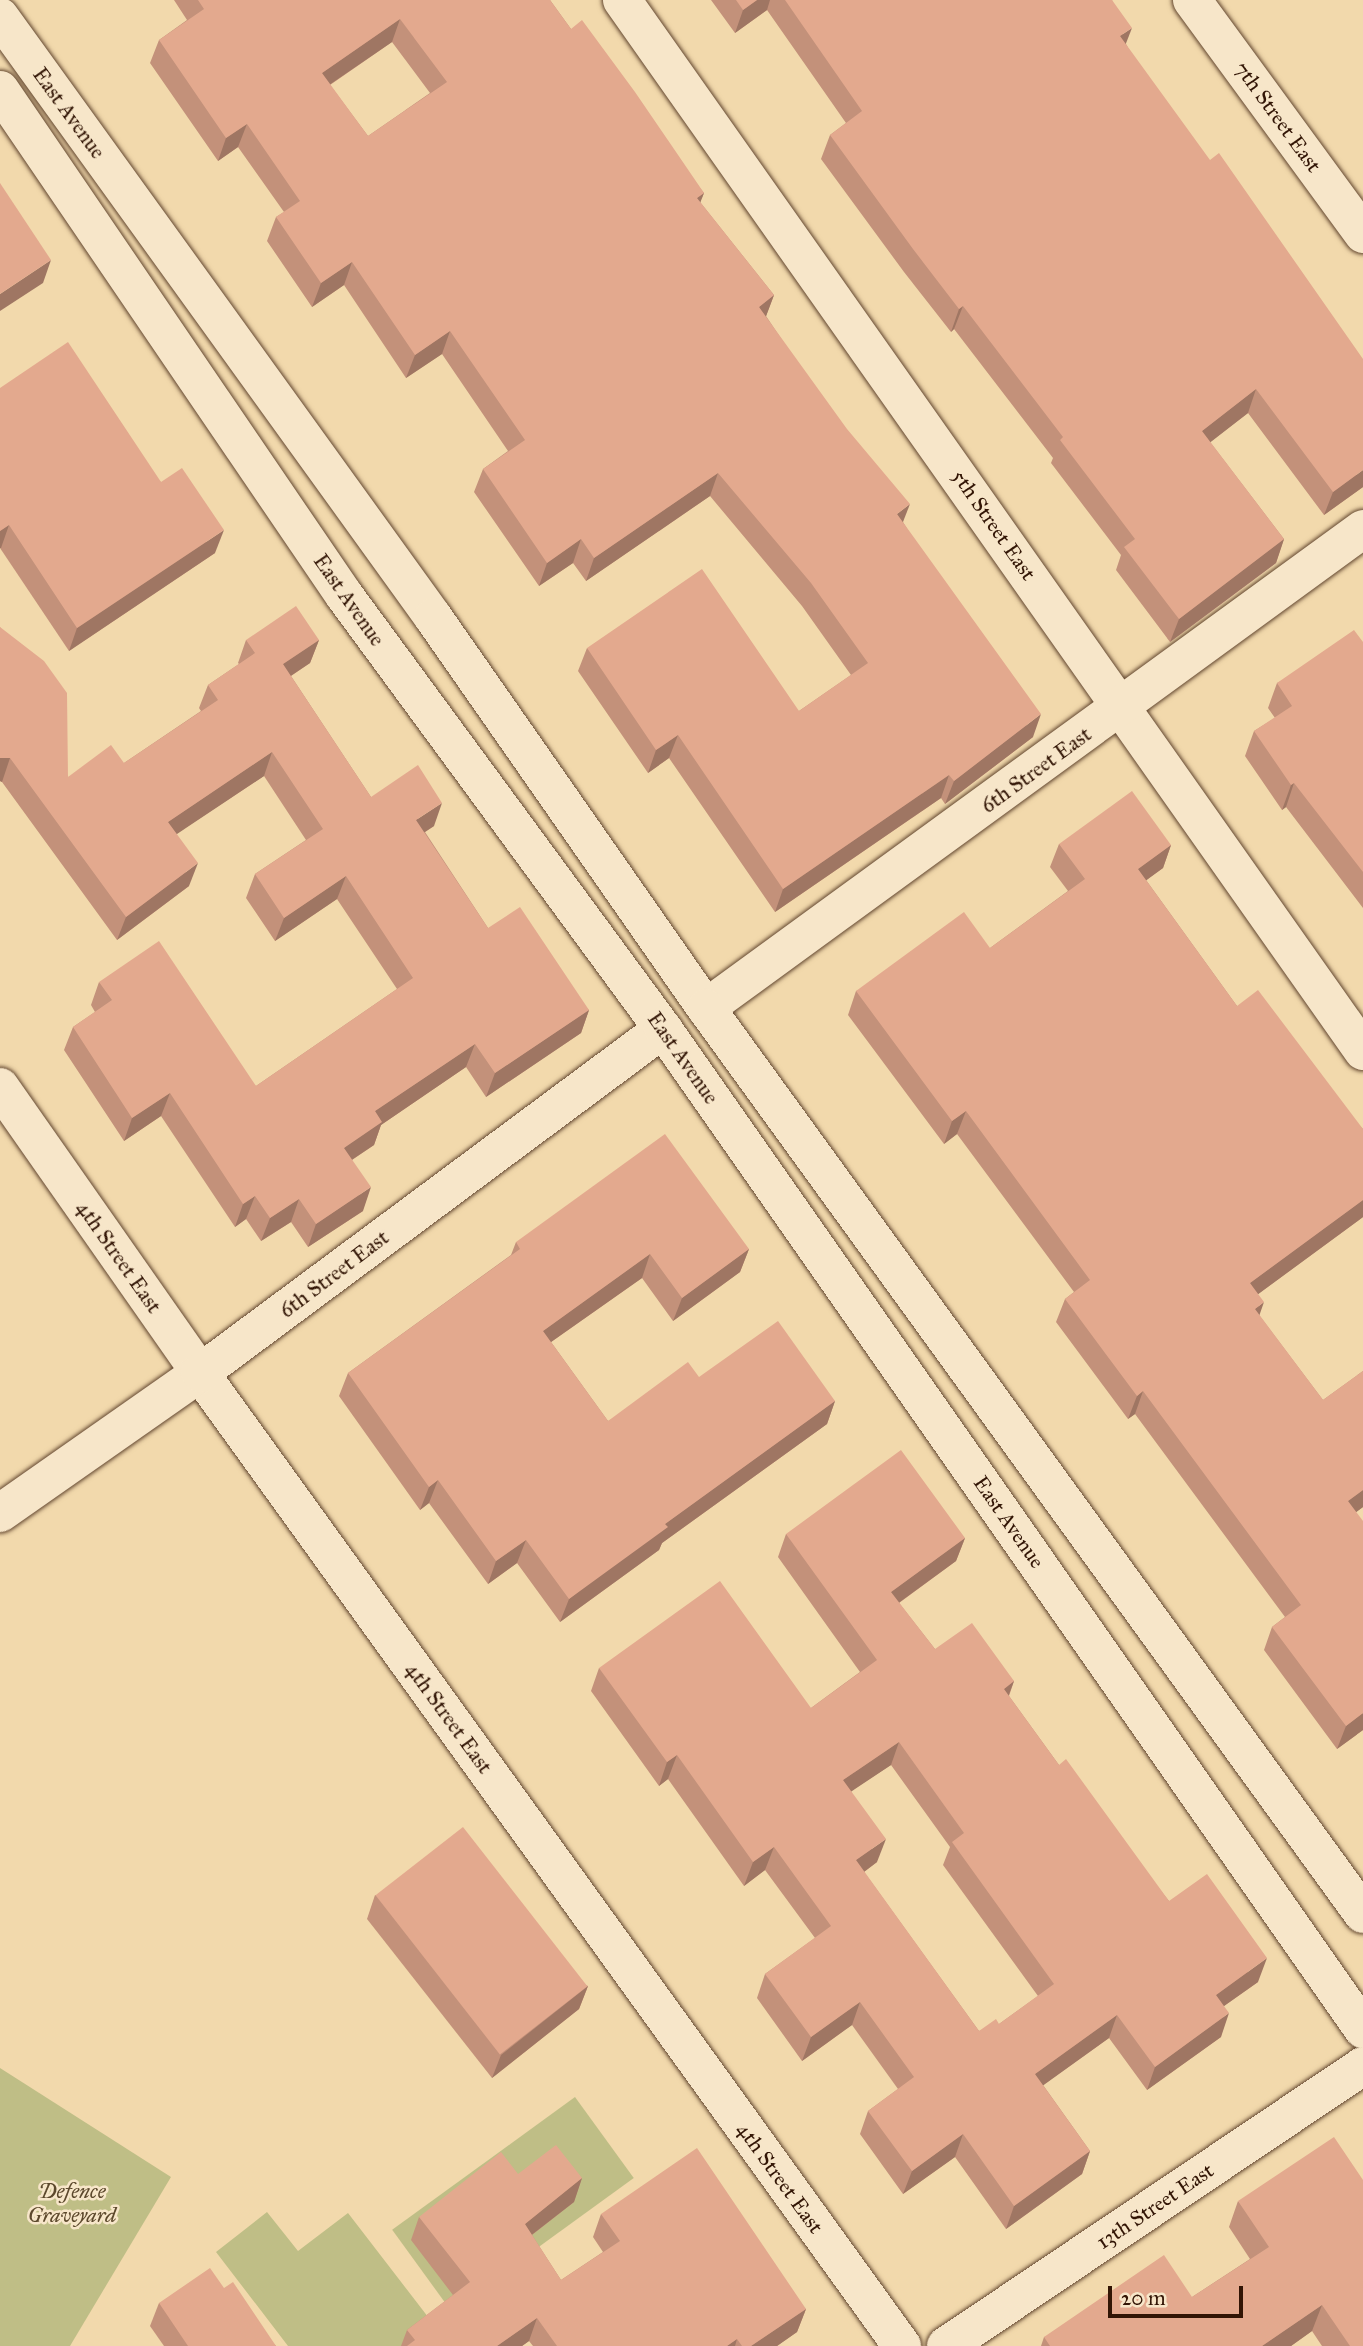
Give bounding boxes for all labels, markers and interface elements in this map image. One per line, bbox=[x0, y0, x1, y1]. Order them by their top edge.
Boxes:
street label: 7th Street East bbox=[1229, 57, 1327, 177]
street label: East Avenue bbox=[27, 62, 111, 164]
street label: 5th Street East bbox=[947, 465, 1041, 585]
street label: East Avenue bbox=[308, 549, 390, 651]
street label: 6th Street East bbox=[976, 722, 1096, 818]
street label: East Avenue bbox=[642, 1007, 724, 1109]
street label: 4th Street East bbox=[71, 1196, 167, 1318]
street label: 6th Street East bbox=[274, 1225, 394, 1323]
street label: East Avenue bbox=[968, 1471, 1050, 1573]
street label: 4th Street East bbox=[400, 1658, 498, 1778]
street label: 4th Street East bbox=[731, 2118, 829, 2238]
street label: 13th Street East bbox=[1092, 2158, 1218, 2254]
park label: Defence Graveyard bbox=[28, 2178, 116, 2228]
scale bar bbox=[1111, 2272, 1246, 2316]
text: 20 m bbox=[1121, 2285, 1166, 2311]

